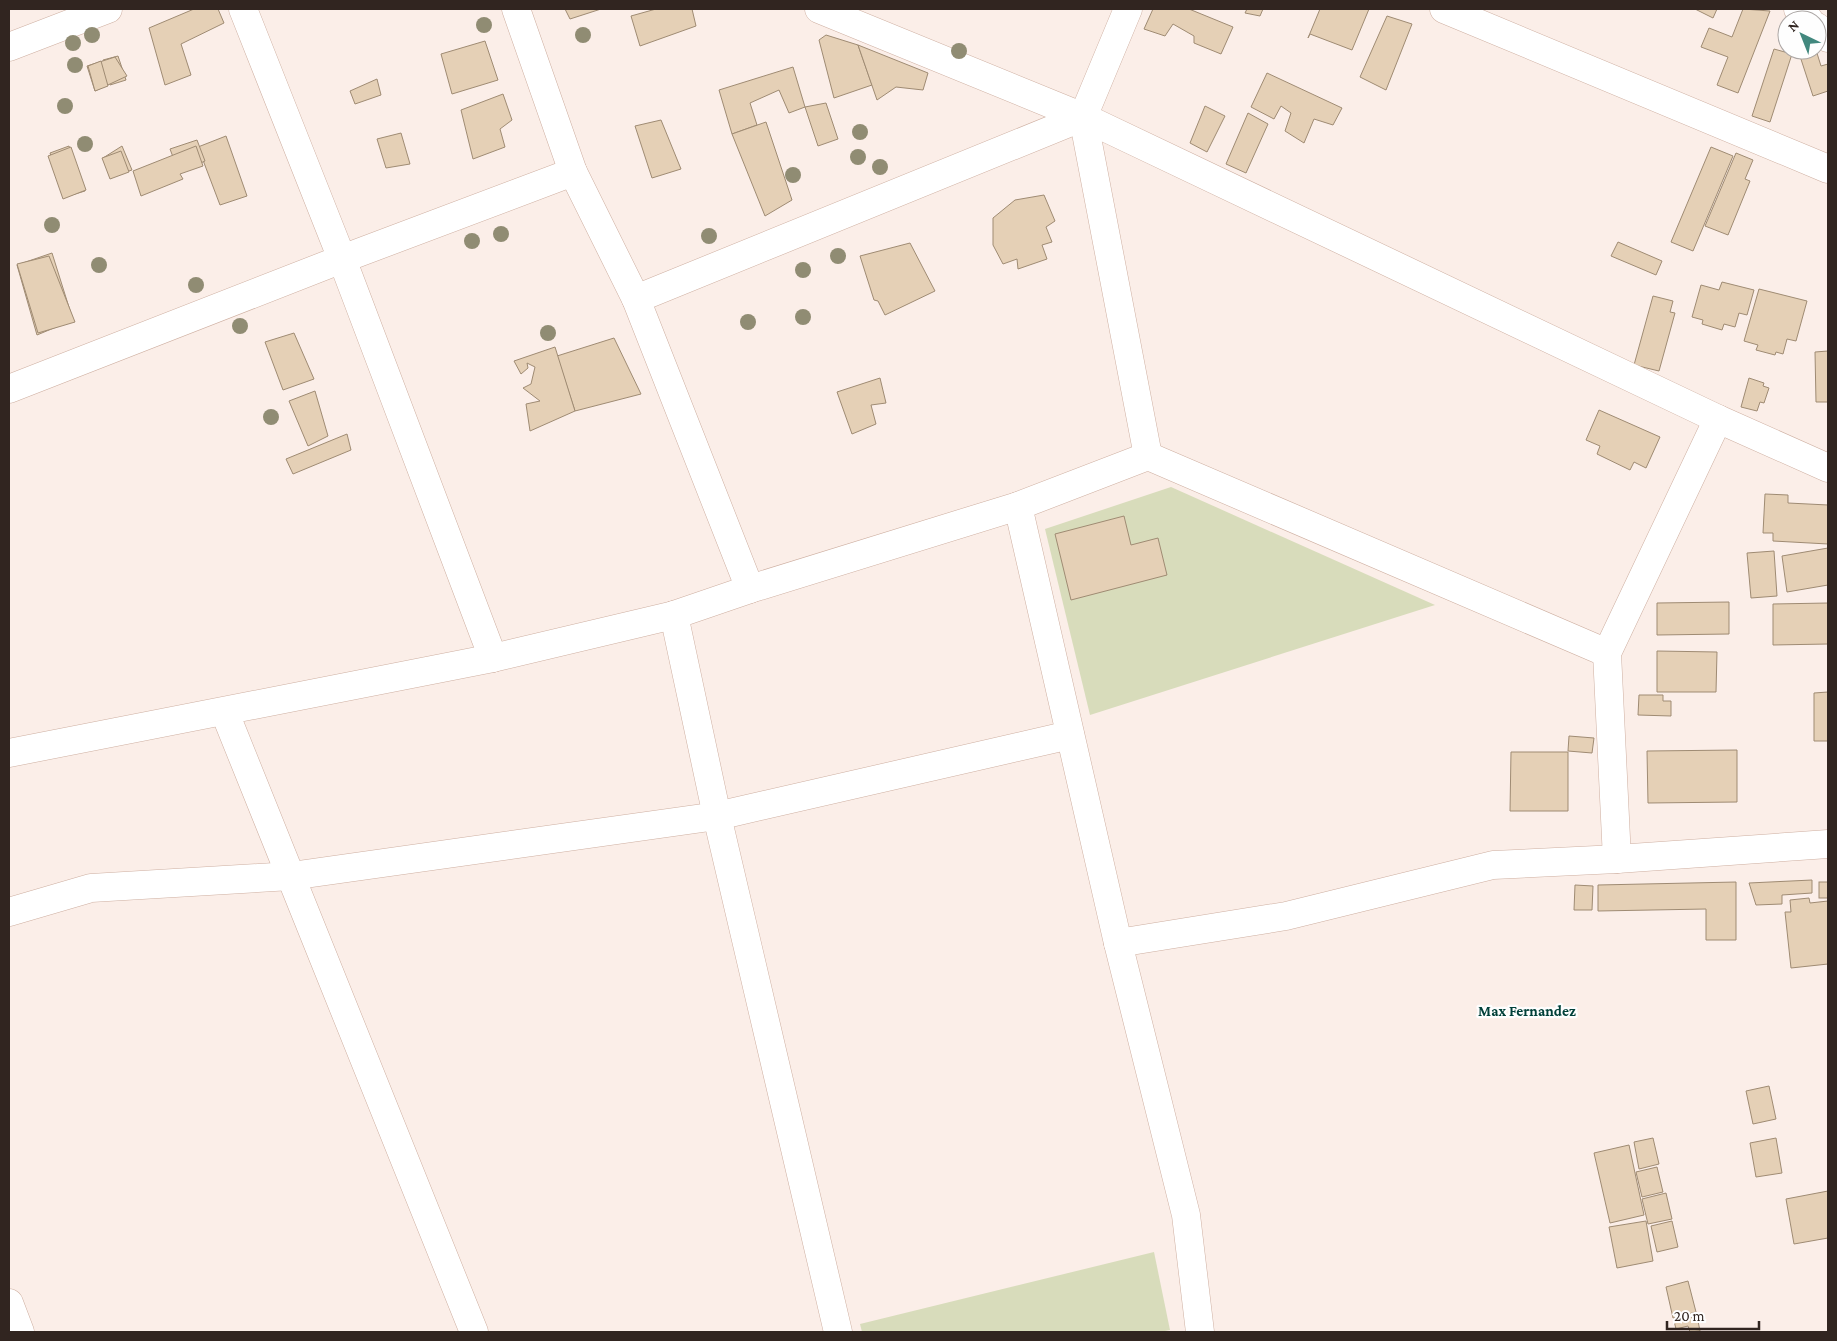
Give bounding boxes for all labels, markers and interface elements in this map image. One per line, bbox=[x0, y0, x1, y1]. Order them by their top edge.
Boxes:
north arrow bbox=[1777, 10, 1827, 60]
text: N bbox=[1784, 16, 1802, 35]
district label: Max Fernandez bbox=[1478, 1003, 1576, 1019]
scale bar bbox=[1667, 1298, 1760, 1330]
text: 20 m bbox=[1674, 1308, 1705, 1324]

